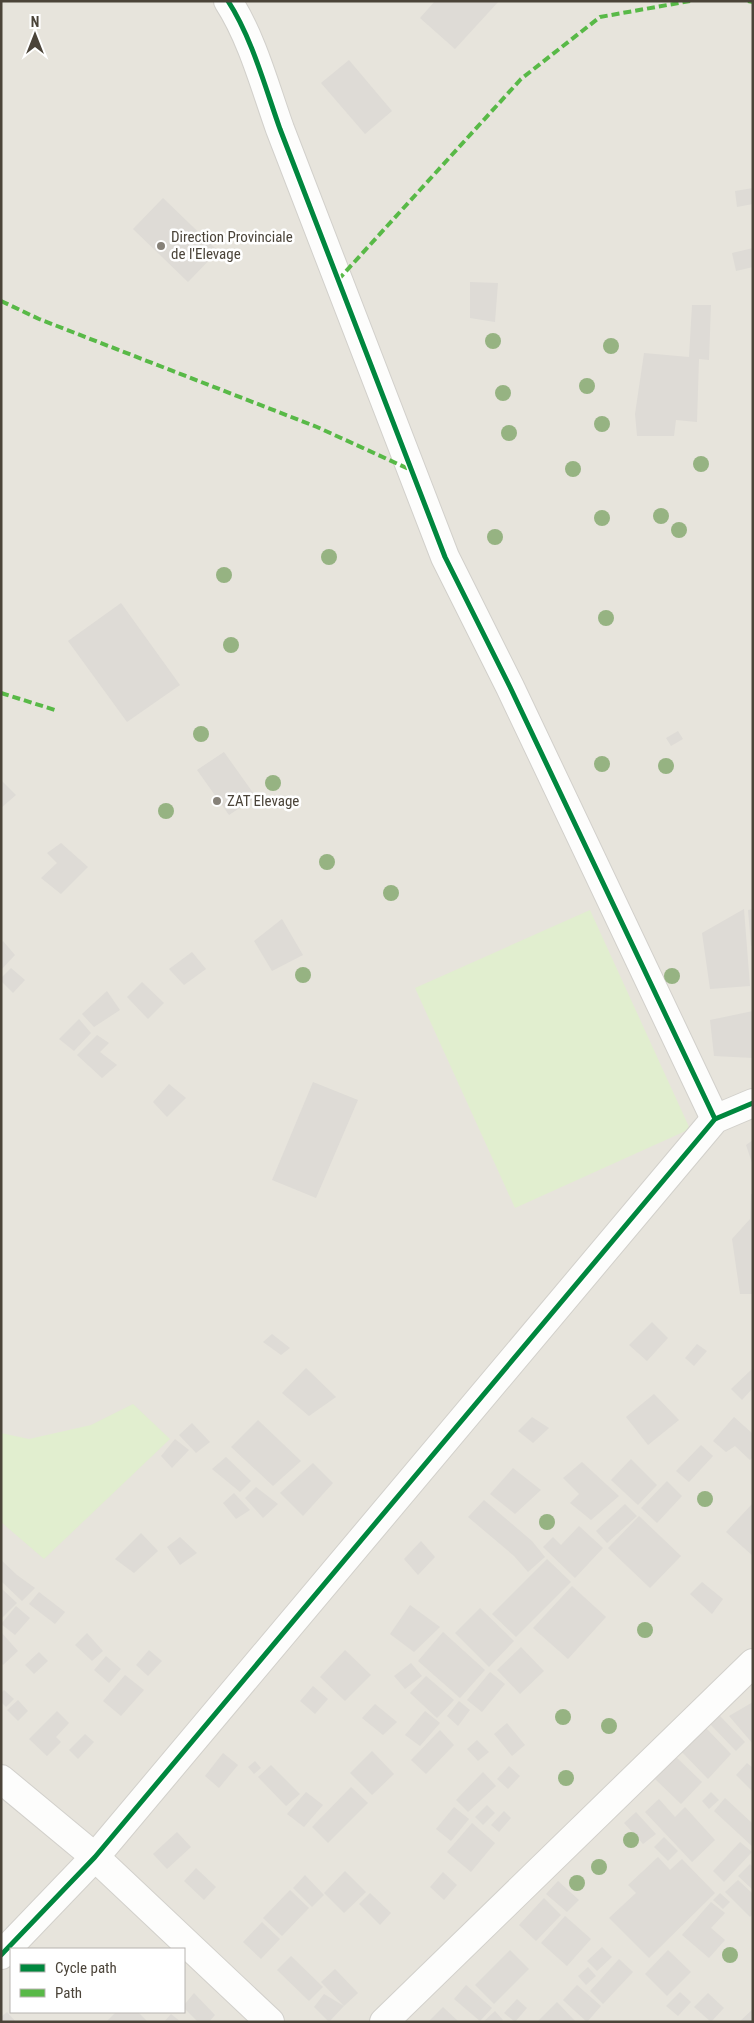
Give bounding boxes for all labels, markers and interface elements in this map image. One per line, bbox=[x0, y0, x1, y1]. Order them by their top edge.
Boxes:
north arrow bbox=[10, 10, 60, 60]
text: N bbox=[31, 14, 39, 30]
place label: Direction Provinciale de l'Elevage bbox=[171, 228, 293, 263]
marker: Direction Provinciale de l'Elevage bbox=[155, 240, 167, 252]
place label: ZAT Elevage bbox=[227, 792, 299, 810]
marker: ZAT Elevage bbox=[211, 795, 223, 807]
legend bbox=[10, 1948, 185, 2013]
text: Cycle path bbox=[55, 1959, 117, 1977]
text: Path bbox=[55, 1984, 82, 2002]

